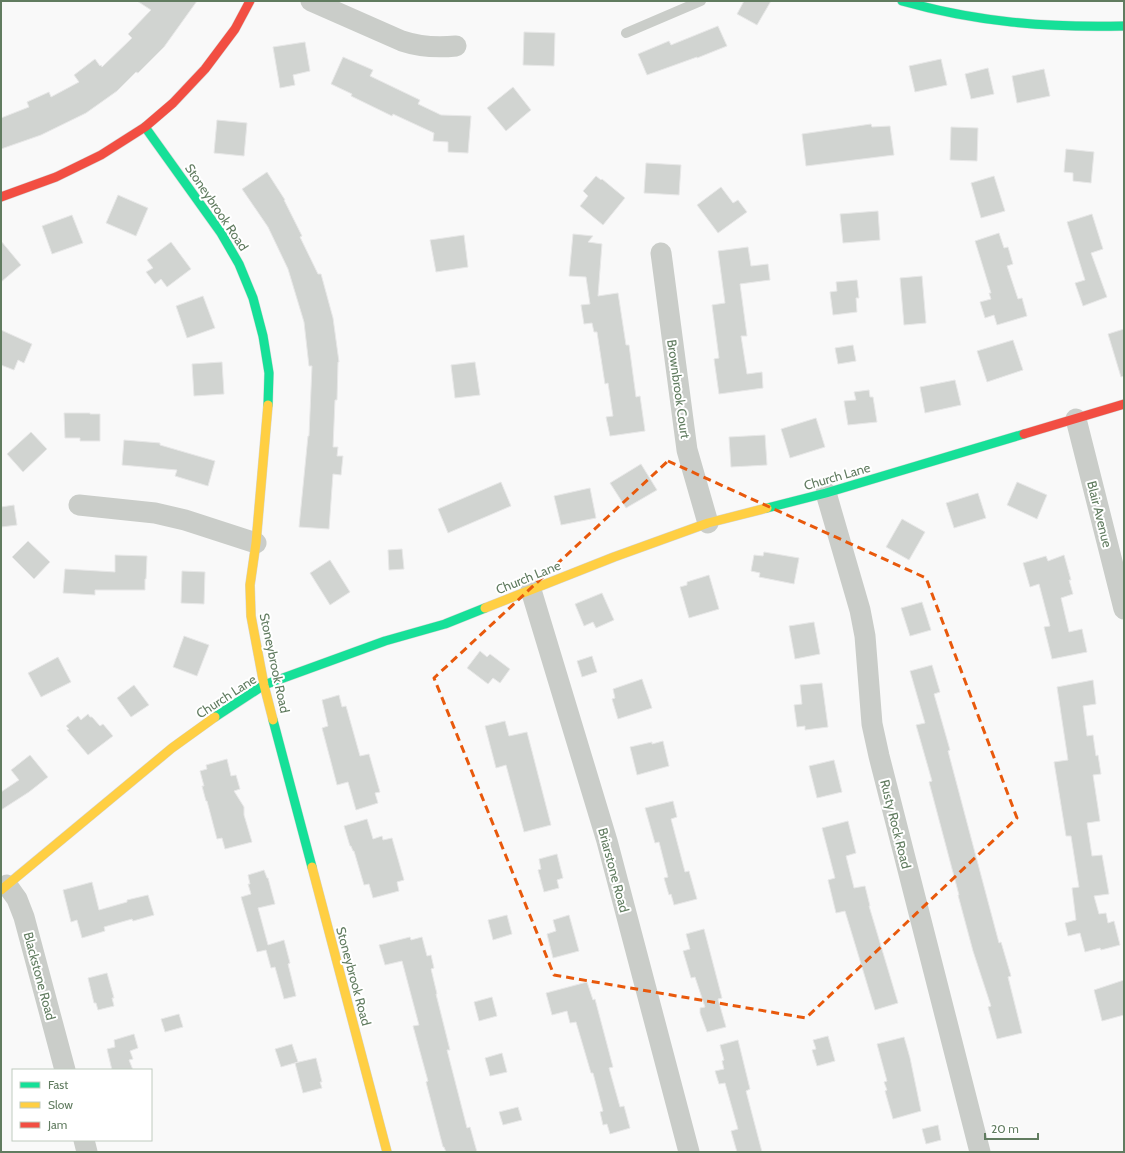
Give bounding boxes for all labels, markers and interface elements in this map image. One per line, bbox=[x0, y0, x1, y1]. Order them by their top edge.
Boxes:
street label: Stoneybrook Road bbox=[182, 160, 252, 254]
street label: Brownbrook Court bbox=[664, 338, 694, 440]
street label: Church Lane bbox=[802, 459, 872, 493]
street label: Blair Avenue bbox=[1084, 479, 1116, 549]
street label: Church Lane bbox=[493, 557, 563, 597]
street label: Stoneybrook Road bbox=[257, 612, 293, 714]
street label: Church Lane bbox=[193, 670, 259, 721]
street label: Rusty Rock Road bbox=[877, 778, 915, 870]
street label: Briarstone Road bbox=[595, 826, 633, 914]
street label: Stoneybrook Road bbox=[333, 925, 375, 1027]
street label: Blackstone Road bbox=[21, 930, 59, 1022]
legend bbox=[12, 1069, 152, 1141]
text: Fast bbox=[48, 1077, 68, 1092]
text: Slow bbox=[48, 1097, 73, 1112]
scale bar bbox=[985, 1115, 1038, 1141]
text: Jam bbox=[47, 1117, 67, 1132]
text: 20 m bbox=[991, 1121, 1019, 1136]

